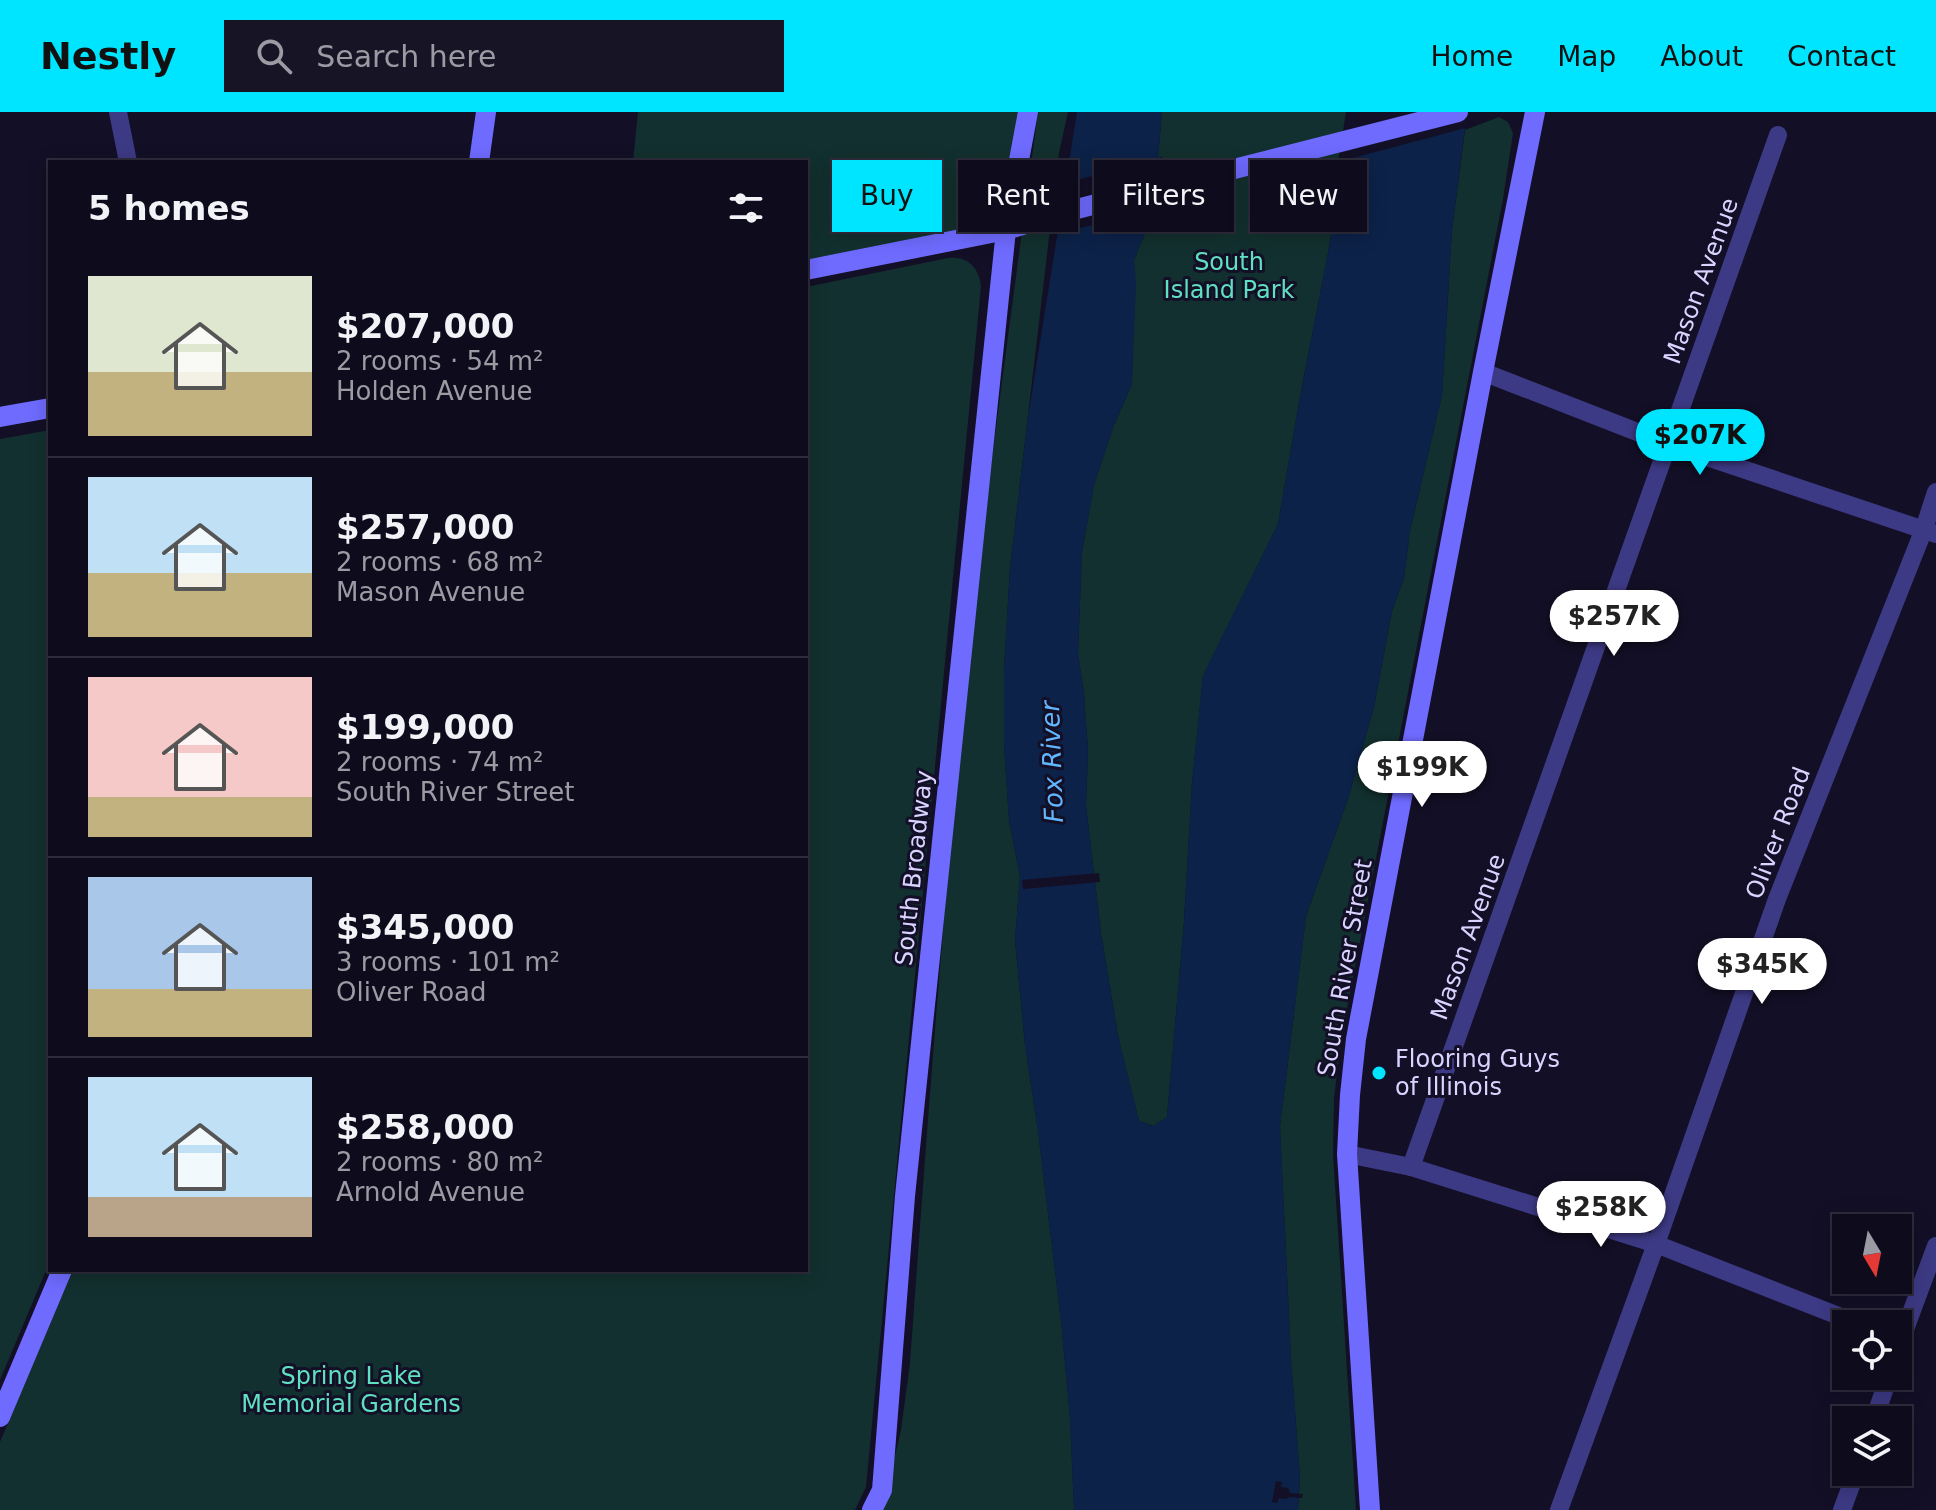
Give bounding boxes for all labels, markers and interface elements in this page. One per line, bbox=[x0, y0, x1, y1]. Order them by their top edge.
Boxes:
search box bbox=[224, 20, 784, 92]
text: Nestly bbox=[40, 34, 176, 78]
icon: search bbox=[252, 34, 296, 78]
text: Search here bbox=[316, 39, 496, 74]
text: Home bbox=[1430, 40, 1513, 73]
text: Map bbox=[1557, 40, 1616, 73]
text: About bbox=[1660, 40, 1743, 73]
text: Contact bbox=[1787, 40, 1896, 73]
chip: Buy bbox=[832, 160, 942, 232]
chip: Rent bbox=[958, 160, 1078, 232]
chip: Filters bbox=[1094, 160, 1234, 232]
chip: New bbox=[1250, 160, 1367, 232]
icon: filters bbox=[724, 186, 768, 230]
text: 5 homes bbox=[88, 188, 250, 228]
street label: Mason Avenue bbox=[1658, 194, 1744, 368]
park label: South Island Park bbox=[1164, 248, 1295, 304]
text: $207,000 bbox=[336, 306, 515, 346]
icon: home bbox=[152, 308, 248, 404]
text: 2 rooms · 54 m² bbox=[336, 346, 544, 376]
text: Holden Avenue bbox=[336, 376, 533, 406]
pin: $207K bbox=[1644, 409, 1756, 477]
text: $207K bbox=[1654, 420, 1746, 450]
text: $257,000 bbox=[336, 507, 515, 547]
icon: home bbox=[152, 509, 248, 605]
text: 2 rooms · 68 m² bbox=[336, 547, 544, 577]
text: Mason Avenue bbox=[336, 577, 525, 607]
pin: $257K bbox=[1558, 590, 1670, 658]
text: $257K bbox=[1568, 601, 1660, 631]
water label: Fox River bbox=[1035, 698, 1069, 823]
text: $199,000 bbox=[336, 707, 515, 747]
icon: home bbox=[152, 709, 248, 805]
pin: $199K bbox=[1366, 741, 1478, 809]
text: 2 rooms · 74 m² bbox=[336, 747, 544, 777]
text: $199K bbox=[1376, 752, 1468, 782]
street label: Oliver Road bbox=[1740, 763, 1816, 903]
street label: South Broadway bbox=[890, 769, 938, 967]
text: South River Street bbox=[336, 777, 574, 807]
street label: Mason Avenue bbox=[1425, 850, 1511, 1024]
street label: South River Street bbox=[1312, 857, 1378, 1079]
text: $345,000 bbox=[336, 907, 515, 947]
icon: home bbox=[152, 909, 248, 1005]
pin: $345K bbox=[1706, 938, 1818, 1006]
text: 3 rooms · 101 m² bbox=[336, 947, 560, 977]
text: $345K bbox=[1716, 949, 1808, 979]
text: Oliver Road bbox=[336, 977, 487, 1007]
place label: Flooring Guys of Illinois bbox=[1395, 1045, 1560, 1101]
marker: Flooring Guys of Illinois bbox=[1370, 1064, 1388, 1082]
text: $258,000 bbox=[336, 1107, 515, 1147]
icon: home bbox=[152, 1109, 248, 1205]
text: 2 rooms · 80 m² bbox=[336, 1147, 544, 1177]
text: Arnold Avenue bbox=[336, 1177, 525, 1207]
pin: $258K bbox=[1545, 1181, 1657, 1249]
text: $258K bbox=[1555, 1192, 1647, 1222]
north arrow bbox=[1832, 1214, 1912, 1294]
map controls bbox=[1832, 1214, 1912, 1486]
button: locate bbox=[1832, 1310, 1912, 1390]
park label: Spring Lake Memorial Gardens bbox=[241, 1362, 461, 1418]
button: layers bbox=[1832, 1406, 1912, 1486]

